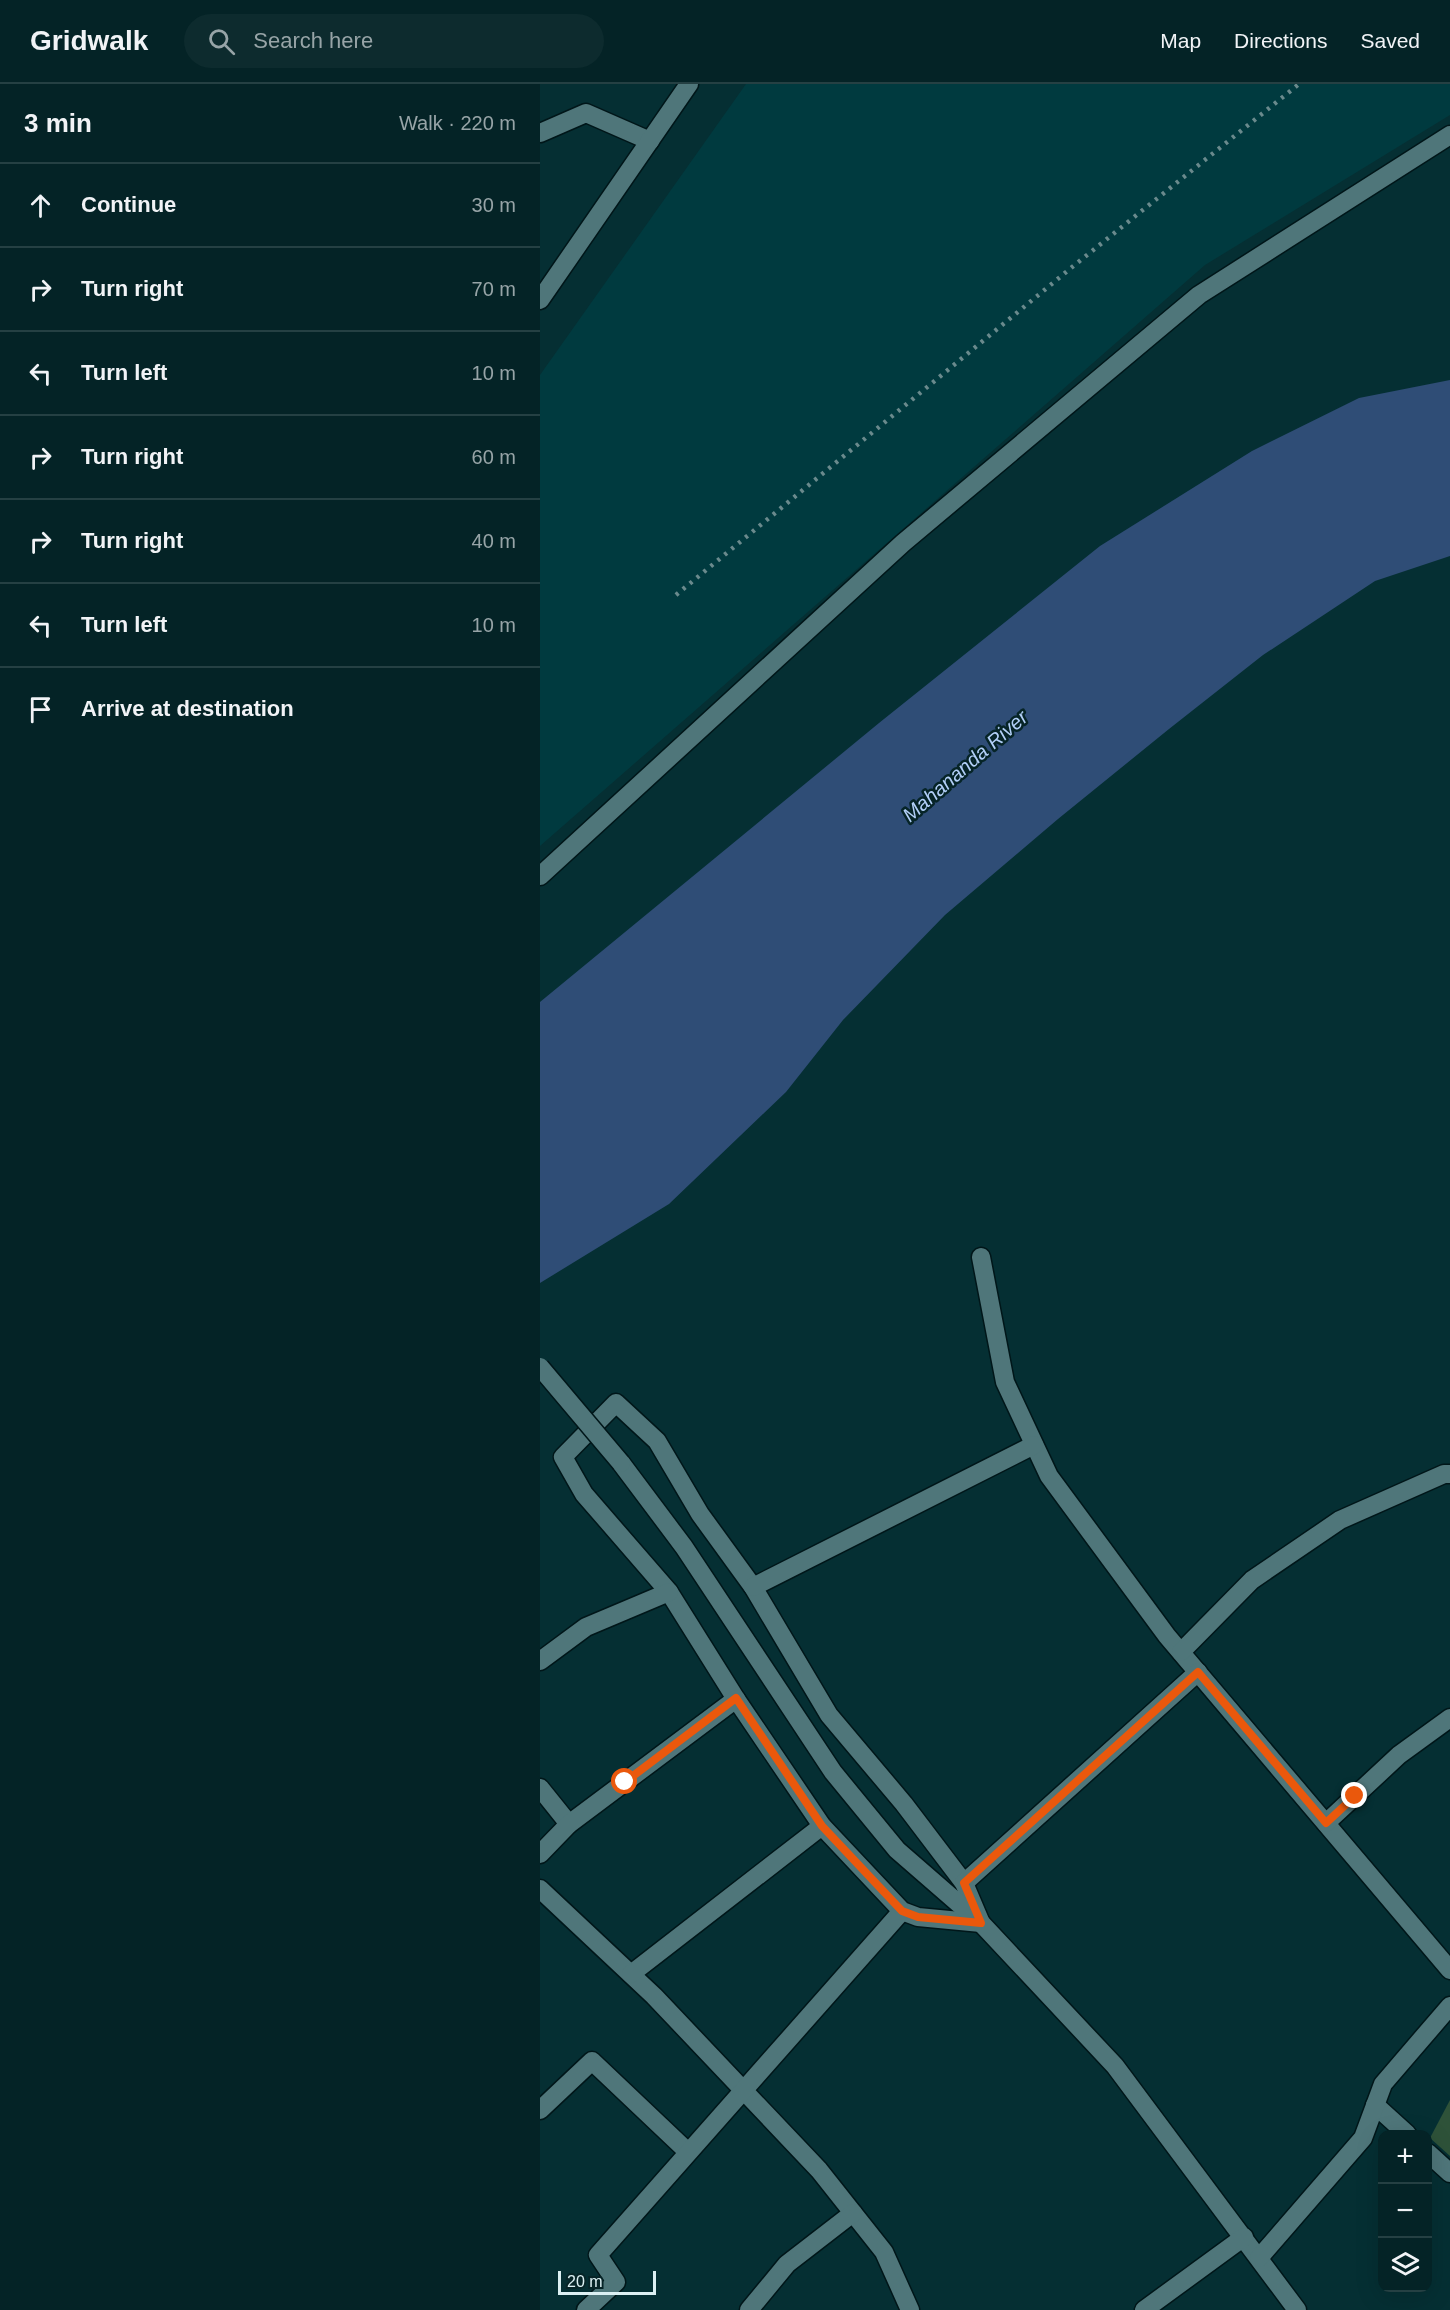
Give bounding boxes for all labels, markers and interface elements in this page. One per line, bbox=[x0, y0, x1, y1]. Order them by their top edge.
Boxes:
search box bbox=[184, 14, 604, 68]
text: Gridwalk bbox=[30, 25, 148, 56]
icon: search bbox=[205, 25, 238, 58]
text: Search here bbox=[253, 28, 373, 53]
text: Map bbox=[1160, 29, 1201, 52]
text: Directions bbox=[1234, 29, 1327, 52]
text: Saved bbox=[1360, 29, 1420, 52]
text: 3 min bbox=[24, 108, 92, 138]
text: Walk · 220 m bbox=[399, 112, 516, 134]
icon: ahead bbox=[24, 189, 57, 222]
text: Continue bbox=[81, 192, 176, 217]
text: 30 m bbox=[472, 194, 516, 216]
icon: right bbox=[24, 273, 57, 306]
text: Turn right bbox=[81, 276, 183, 301]
text: 70 m bbox=[472, 278, 516, 300]
icon: left bbox=[24, 357, 57, 390]
text: Turn left bbox=[81, 360, 167, 385]
text: 10 m bbox=[472, 362, 516, 384]
icon: right bbox=[24, 441, 57, 474]
text: Turn right bbox=[81, 444, 183, 469]
text: 60 m bbox=[472, 446, 516, 468]
icon: right bbox=[24, 525, 57, 558]
text: Turn right bbox=[81, 528, 183, 553]
text: 40 m bbox=[472, 530, 516, 552]
icon: left bbox=[24, 609, 57, 642]
text: Turn left bbox=[81, 612, 167, 637]
text: 10 m bbox=[472, 614, 516, 636]
icon: arrive bbox=[24, 693, 57, 726]
text: Arrive at destination bbox=[81, 696, 294, 721]
water label: Mahananda River bbox=[898, 705, 1033, 826]
route start bbox=[611, 1768, 637, 1794]
route end bbox=[1341, 1782, 1367, 1808]
map controls bbox=[1378, 2130, 1432, 2292]
button: + bbox=[1378, 2130, 1432, 2184]
button: − bbox=[1378, 2184, 1432, 2238]
button: layers bbox=[1378, 2238, 1432, 2292]
scale bar bbox=[558, 2268, 656, 2296]
text: 20 m bbox=[567, 2273, 603, 2290]

